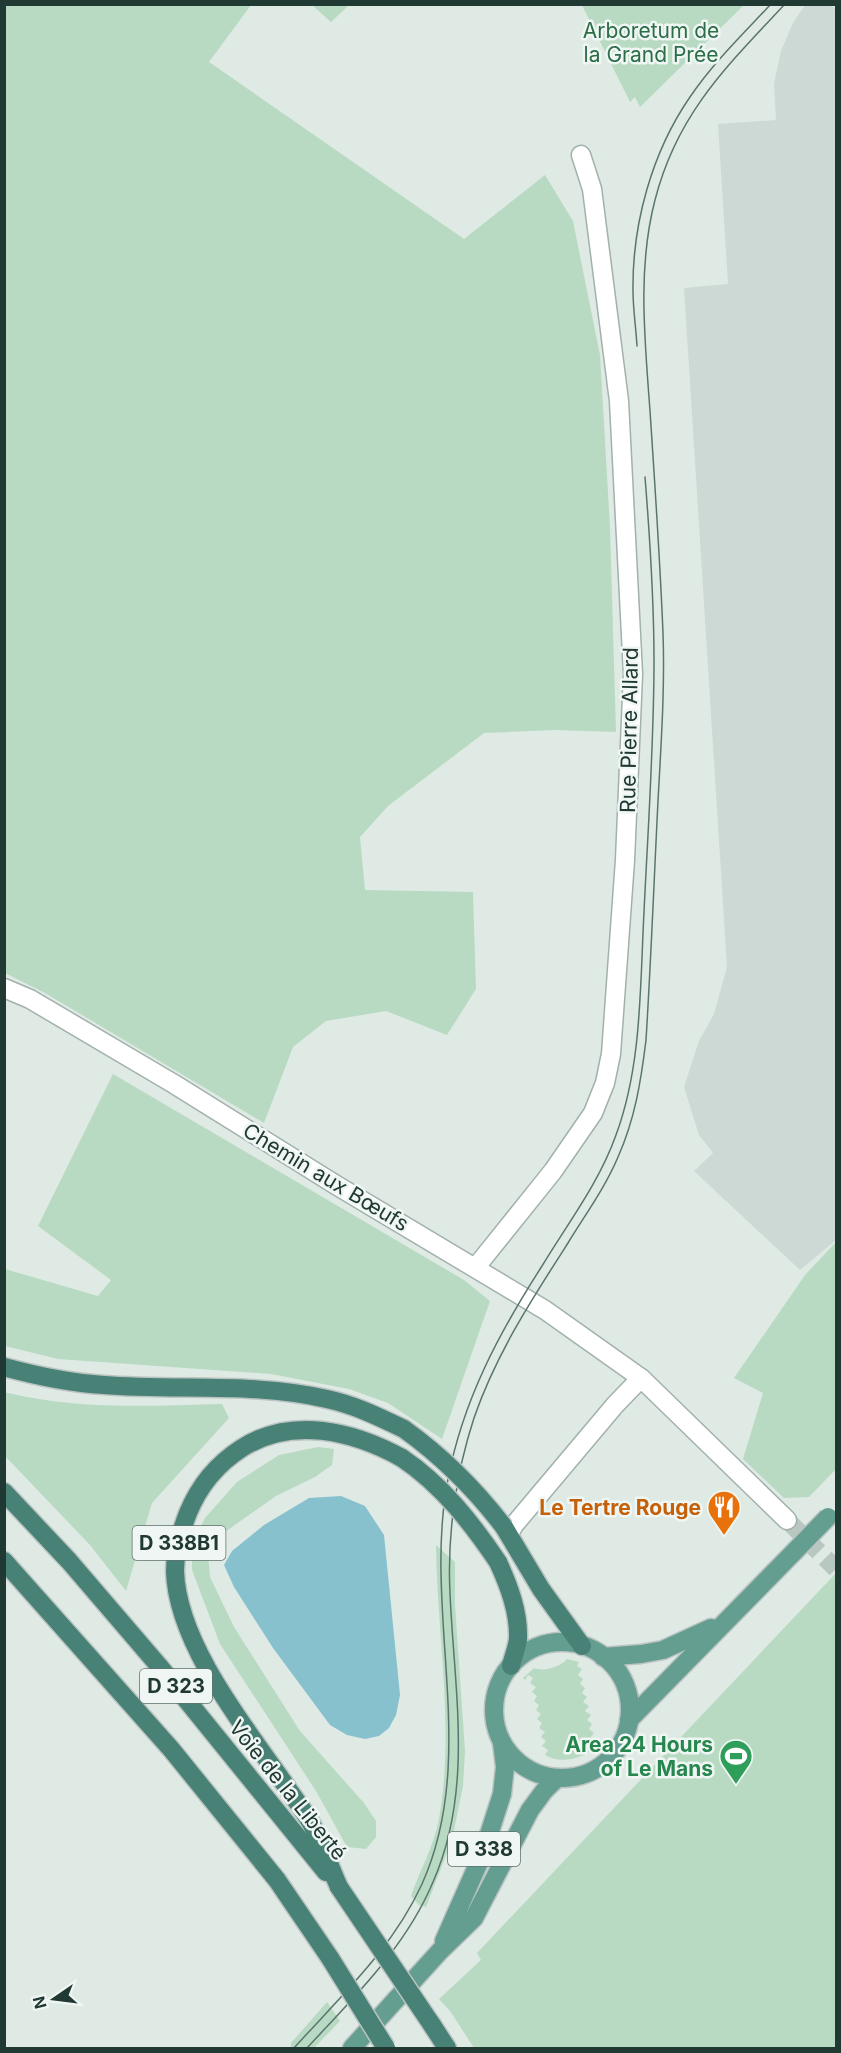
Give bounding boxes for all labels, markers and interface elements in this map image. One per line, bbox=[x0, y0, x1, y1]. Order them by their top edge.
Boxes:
park label: Arboretum de la Grand Prée bbox=[583, 18, 719, 67]
street label: Rue Pierre Allard bbox=[615, 647, 643, 813]
street label: Chemin aux Bœufs bbox=[239, 1118, 413, 1236]
restaurant icon: Le Tertre Rouge bbox=[706, 1489, 742, 1536]
place label: Le Tertre Rouge bbox=[539, 1495, 701, 1520]
road number: D 338B1 bbox=[132, 1526, 225, 1560]
road number: D 323 bbox=[140, 1669, 212, 1703]
street label: Voie de la Liberté bbox=[224, 1715, 352, 1865]
place label: Area 24 Hours of Le Mans bbox=[565, 1732, 713, 1781]
sports icon: Area 24 Hours of Le Mans bbox=[718, 1738, 754, 1785]
road number: D 338 bbox=[448, 1832, 520, 1866]
north arrow bbox=[24, 1969, 84, 2029]
text: N bbox=[28, 1994, 51, 2011]

